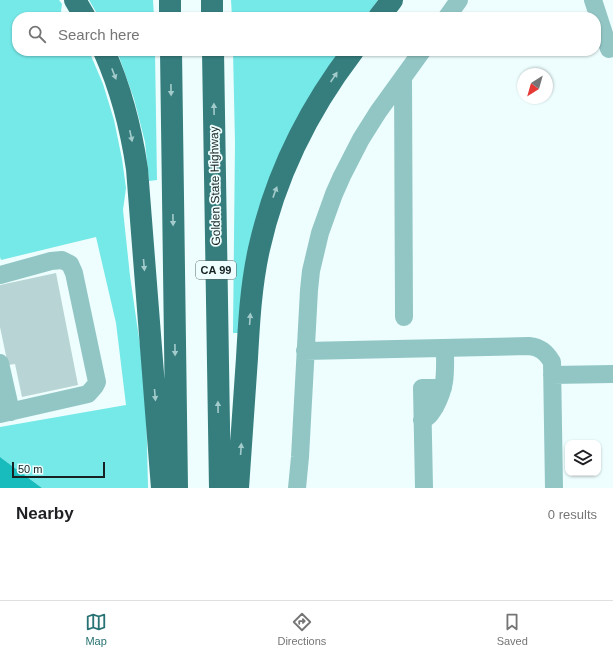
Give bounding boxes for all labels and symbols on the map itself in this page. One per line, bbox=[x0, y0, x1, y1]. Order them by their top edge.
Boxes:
north arrow bbox=[517, 68, 553, 104]
one-way arrow bbox=[111, 69, 117, 81]
one-way arrow bbox=[331, 71, 338, 83]
one-way arrow bbox=[168, 84, 174, 97]
one-way arrow bbox=[210, 103, 217, 115]
street label: Golden State Highway bbox=[207, 126, 223, 246]
one-way arrow bbox=[129, 130, 135, 142]
one-way arrow bbox=[272, 186, 278, 198]
one-way arrow bbox=[170, 214, 176, 227]
one-way arrow bbox=[141, 259, 148, 271]
road number: CA 99 bbox=[196, 261, 236, 279]
one-way arrow bbox=[246, 313, 253, 325]
one-way arrow bbox=[172, 344, 178, 357]
one-way arrow bbox=[151, 389, 158, 401]
one-way arrow bbox=[215, 400, 221, 413]
one-way arrow bbox=[237, 443, 244, 455]
scale bar bbox=[12, 460, 105, 479]

